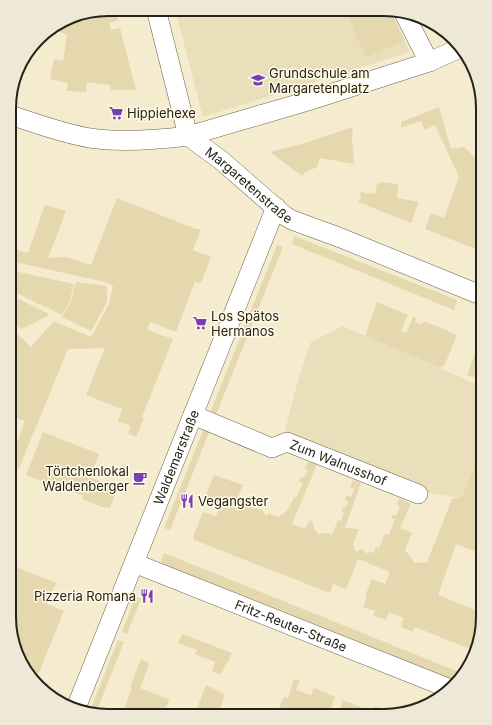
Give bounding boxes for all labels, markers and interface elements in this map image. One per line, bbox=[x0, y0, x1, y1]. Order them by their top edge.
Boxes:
place label: Grundschule am Margaretenplatz bbox=[269, 65, 370, 96]
school or university icon: Grundschule am Margaretenplatz bbox=[250, 72, 266, 88]
supermarket icon: Hippiehexe bbox=[108, 105, 124, 121]
place label: Hippiehexe bbox=[127, 105, 196, 121]
street label: Margaretenstraße bbox=[202, 143, 295, 227]
place label: Los Spätos Hermanos bbox=[211, 308, 279, 339]
supermarket icon: Los Spätos Hermanos bbox=[192, 315, 208, 331]
street label: Waldemarstraße bbox=[150, 407, 202, 507]
street label: Zum Walnusshof bbox=[288, 436, 389, 489]
place label: Törtchenlokal Waldenberger bbox=[43, 463, 129, 494]
cafe icon: Törtchenlokal Waldenberger bbox=[132, 470, 148, 486]
restaurant icon: Vegangster bbox=[179, 493, 195, 509]
place label: Vegangster bbox=[198, 493, 268, 509]
place label: Pizzeria Romana bbox=[34, 588, 136, 604]
restaurant icon: Pizzeria Romana bbox=[139, 588, 155, 604]
street label: Fritz-Reuter-Straße bbox=[233, 596, 349, 655]

